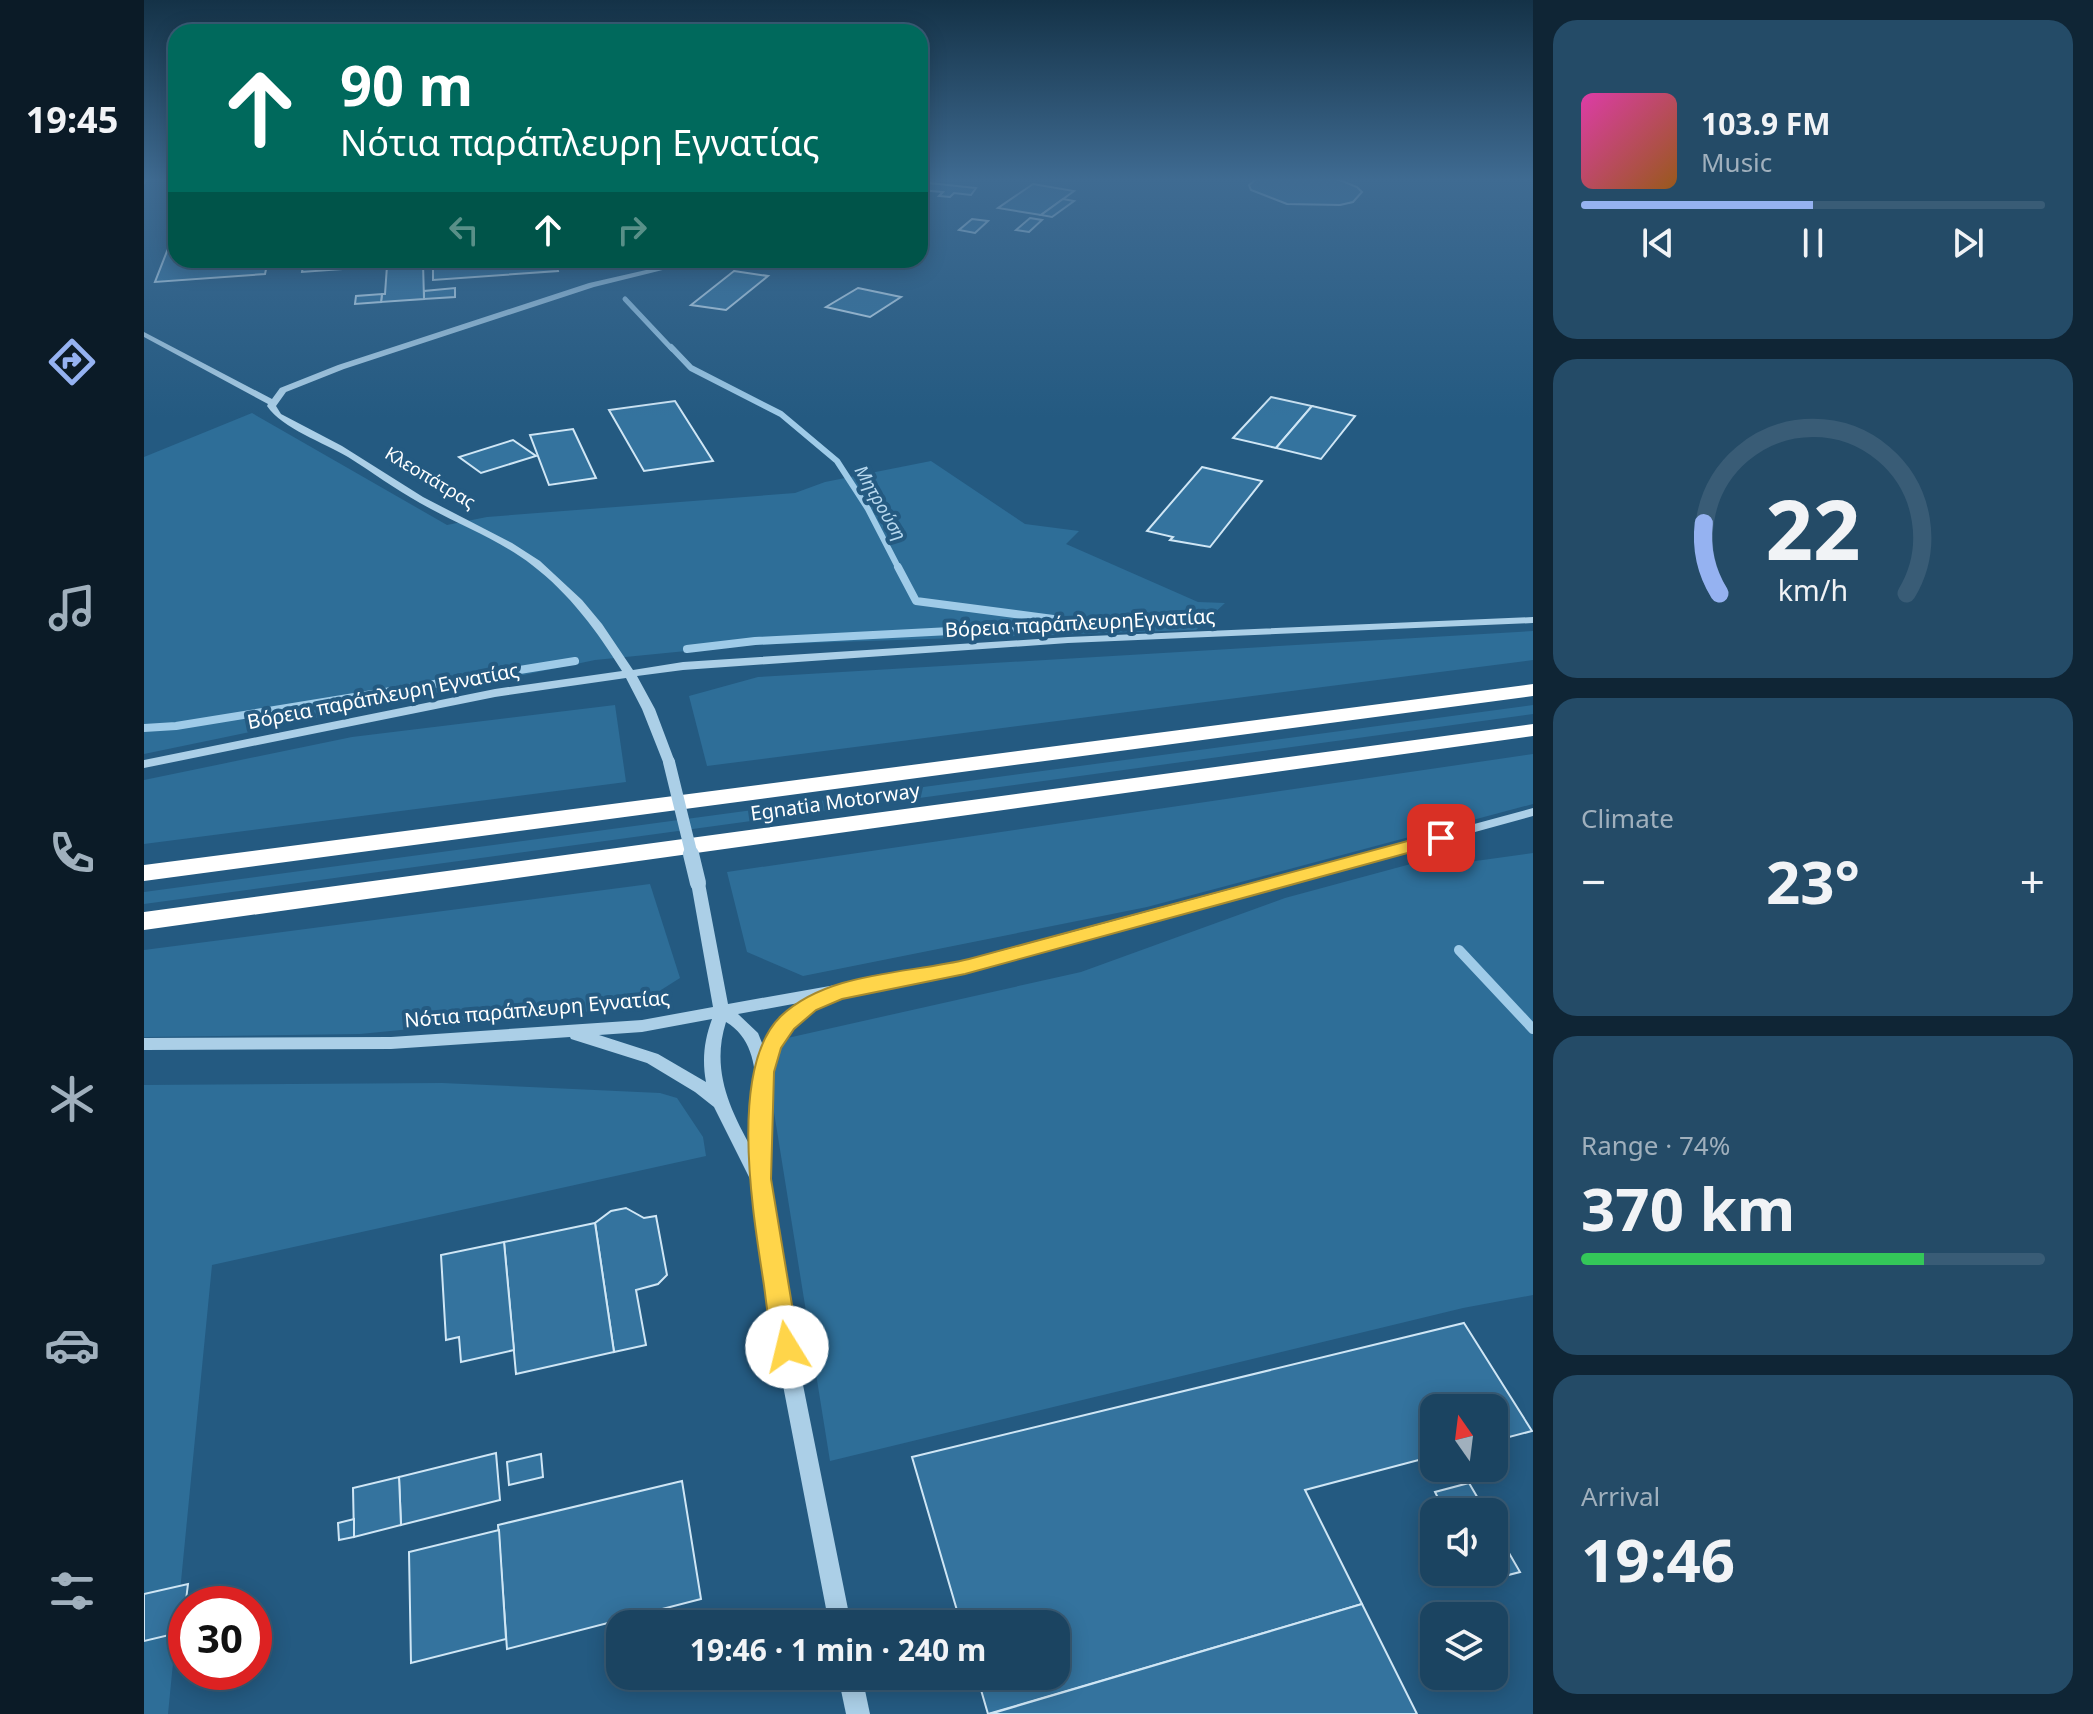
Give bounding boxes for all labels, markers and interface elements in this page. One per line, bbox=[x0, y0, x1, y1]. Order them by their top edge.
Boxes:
text: 90 m bbox=[340, 46, 473, 122]
icon: ahead bbox=[208, 56, 312, 160]
text: 19:45 bbox=[26, 95, 118, 144]
text: 103.9 FM bbox=[1701, 103, 1831, 144]
text: Νότια παράπλευρη Εγνατίας bbox=[340, 118, 820, 167]
text: Music bbox=[1701, 144, 1772, 180]
icon: left bbox=[442, 208, 486, 252]
icon: ahead bbox=[526, 208, 570, 252]
icon: right bbox=[610, 208, 654, 252]
icon: previous bbox=[1636, 221, 1680, 265]
icon: pause bbox=[1791, 221, 1835, 265]
icon: next bbox=[1946, 221, 1990, 265]
icon: directions bbox=[44, 334, 100, 390]
street label: Κλεοπάτρας bbox=[381, 441, 480, 514]
water label: Μητρούση bbox=[850, 460, 912, 545]
text: 22 bbox=[1765, 471, 1861, 584]
text: km/h bbox=[1778, 570, 1848, 609]
icon: music bbox=[44, 580, 100, 636]
street label: Βόρεια παράπλευρηΕγνατίας bbox=[944, 602, 1216, 643]
street label: Βόρεια παράπλευρη Εγνατίας bbox=[245, 656, 521, 735]
street label: Egnatia Motorway bbox=[748, 776, 922, 827]
text: Climate bbox=[1581, 800, 1674, 836]
pin bbox=[1407, 804, 1475, 872]
icon: arrive bbox=[1419, 816, 1463, 860]
icon: phone bbox=[44, 825, 100, 881]
text: 23° bbox=[1766, 840, 1860, 922]
text: − bbox=[1581, 851, 1606, 911]
text: + bbox=[2020, 851, 2045, 911]
street label: Νότια παράπλευρη Εγνατίας bbox=[403, 983, 671, 1034]
icon: climate bbox=[44, 1071, 100, 1127]
text: Range · 74% bbox=[1581, 1127, 1730, 1163]
text: 370 km bbox=[1581, 1167, 1795, 1249]
position arrow bbox=[745, 1305, 829, 1389]
icon: car bbox=[44, 1317, 100, 1373]
north arrow bbox=[1420, 1394, 1508, 1482]
map controls bbox=[1420, 1394, 1508, 1690]
text: Arrival bbox=[1581, 1478, 1660, 1514]
button: sound bbox=[1420, 1498, 1508, 1586]
text: 19:46 bbox=[1581, 1518, 1735, 1600]
icon: filters bbox=[44, 1563, 100, 1619]
speed limit sign: 30 bbox=[168, 1586, 272, 1690]
button: layers bbox=[1420, 1602, 1508, 1690]
text: 19:46 · 1 min · 240 m bbox=[690, 1629, 986, 1670]

